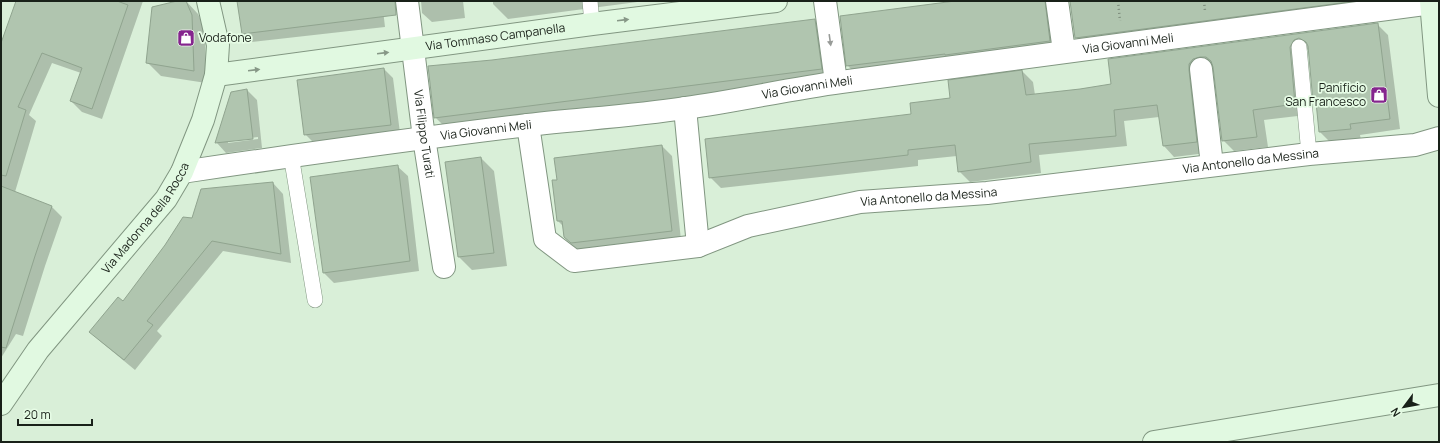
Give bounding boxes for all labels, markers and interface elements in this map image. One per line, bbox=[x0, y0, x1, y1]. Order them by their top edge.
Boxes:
one-way arrow bbox=[617, 17, 629, 24]
street label: Via Tommaso Campanella bbox=[425, 19, 566, 54]
shop icon: Vodafone bbox=[176, 28, 196, 48]
place label: Vodafone bbox=[199, 29, 252, 46]
street label: Via Giovanni Meli bbox=[1082, 29, 1175, 57]
one-way arrow bbox=[827, 34, 834, 46]
one-way arrow bbox=[377, 50, 389, 56]
one-way arrow bbox=[248, 67, 260, 73]
street label: Via Giovanni Meli bbox=[760, 71, 854, 103]
place label: Panificio San Francesco bbox=[1285, 79, 1366, 110]
shop icon: Panificio San Francesco bbox=[1369, 85, 1389, 105]
street label: Via Filippo Turati bbox=[410, 89, 439, 179]
street label: Via Giovanni Meli bbox=[439, 116, 533, 144]
street label: Via Antonello da Messina bbox=[1182, 144, 1320, 177]
street label: Via Madonna della Rocca bbox=[97, 160, 193, 277]
street label: Via Antonello da Messina bbox=[860, 183, 998, 210]
north arrow bbox=[1384, 387, 1424, 427]
scale bar bbox=[18, 401, 92, 427]
text: N bbox=[1387, 405, 1404, 420]
text: 20 m bbox=[24, 406, 51, 423]

